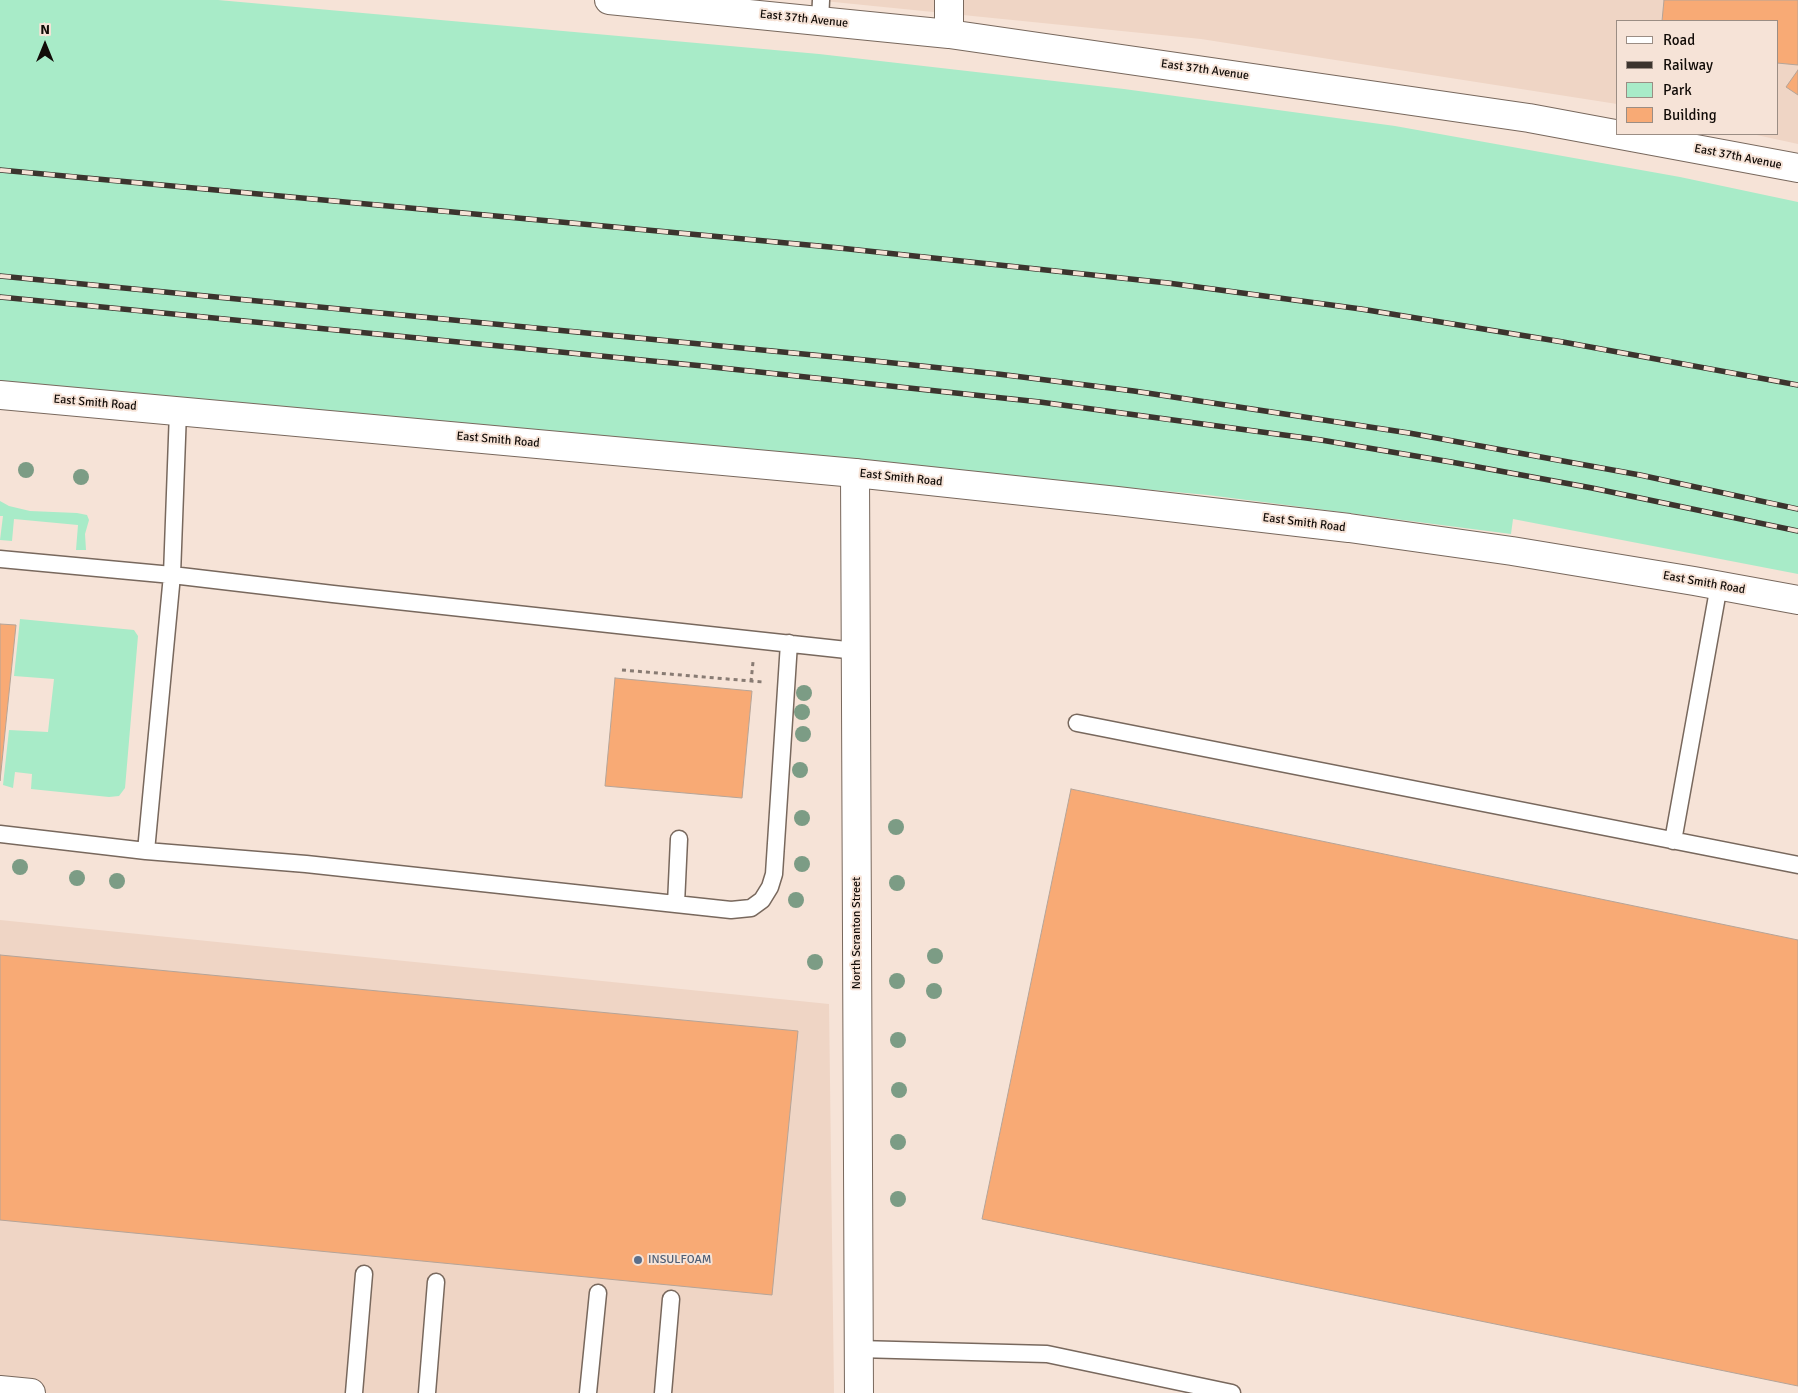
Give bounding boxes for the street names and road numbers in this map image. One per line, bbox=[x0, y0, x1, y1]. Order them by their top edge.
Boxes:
street label: East 37th Avenue bbox=[759, 7, 849, 31]
street label: East 37th Avenue bbox=[1160, 57, 1250, 83]
street label: East 37th Avenue bbox=[1693, 141, 1783, 173]
street label: East Smith Road bbox=[53, 392, 137, 414]
street label: East Smith Road bbox=[456, 429, 540, 451]
street label: East Smith Road bbox=[859, 466, 943, 490]
street label: East Smith Road bbox=[1262, 511, 1346, 535]
street label: East Smith Road bbox=[1662, 569, 1746, 597]
street label: North Scranton Street bbox=[850, 877, 864, 989]

